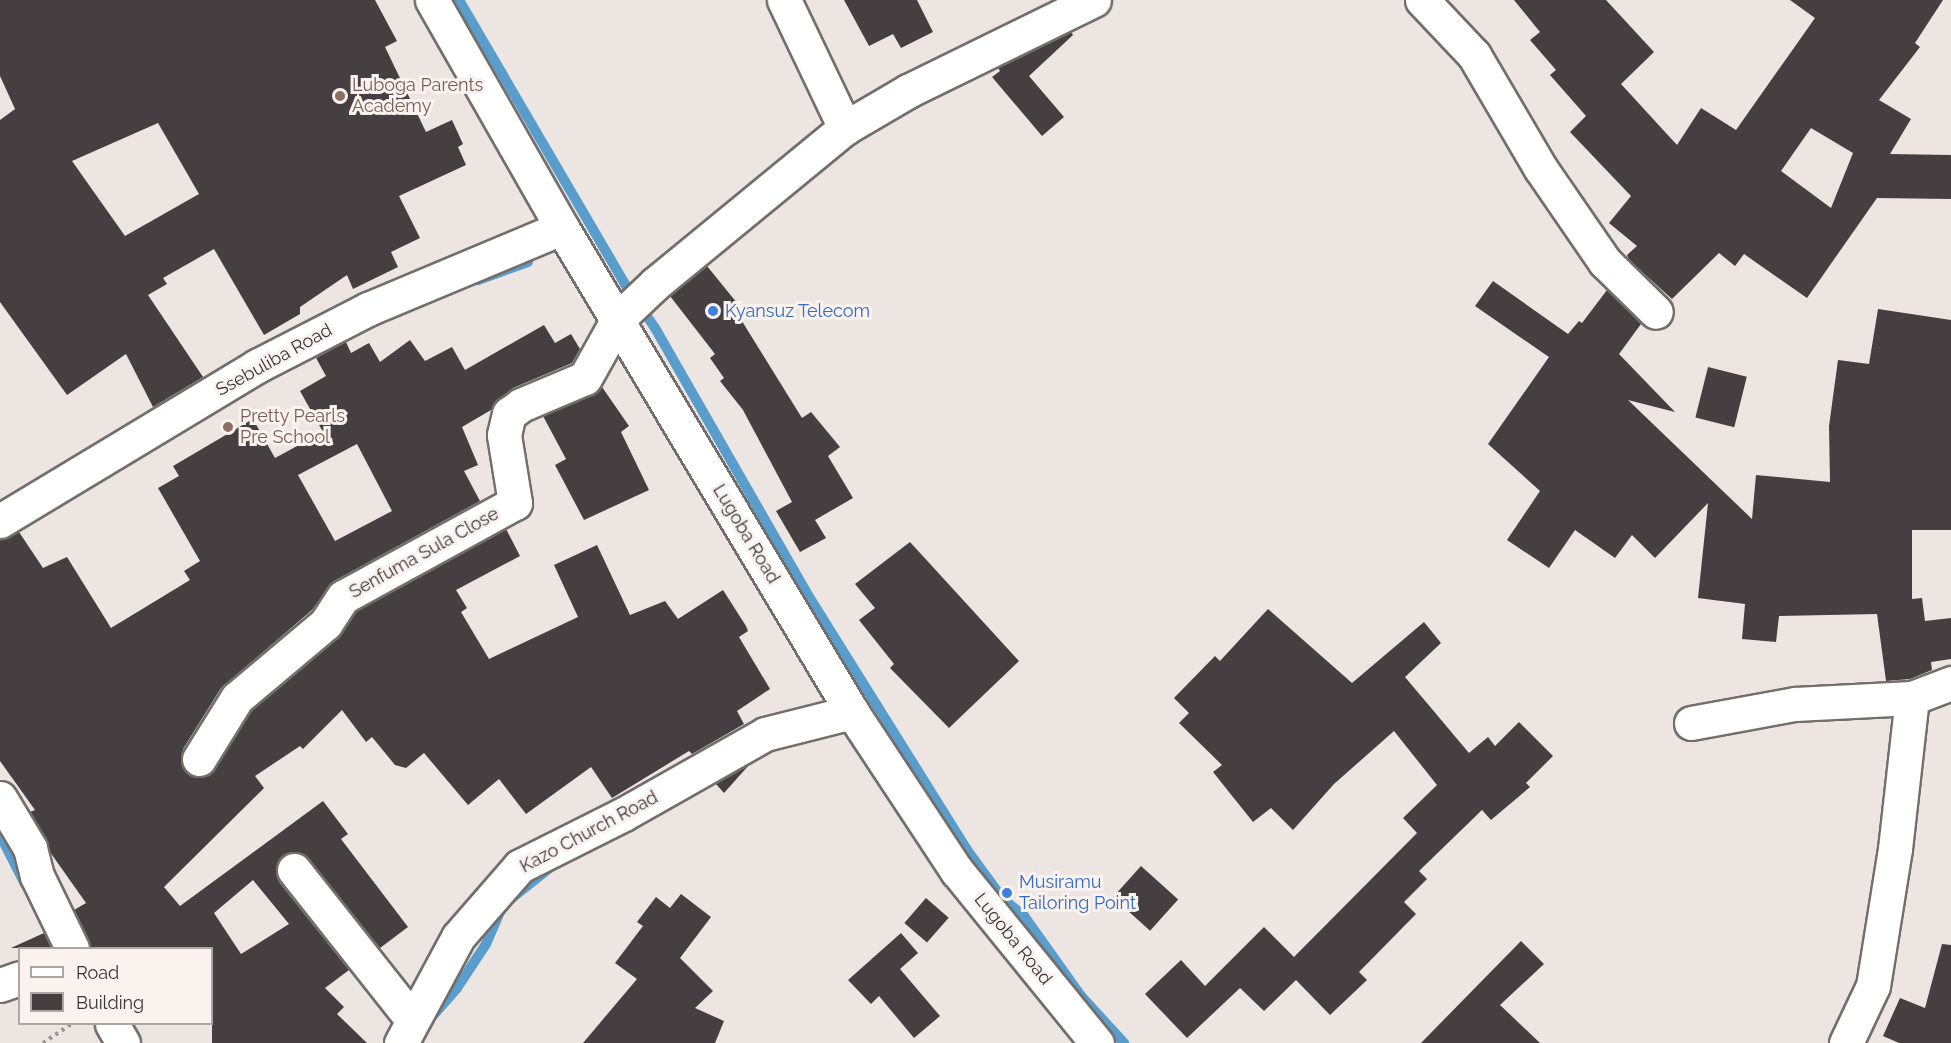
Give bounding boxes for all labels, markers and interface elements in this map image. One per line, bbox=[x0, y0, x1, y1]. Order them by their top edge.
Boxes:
place label: Luboga Parents Academy bbox=[352, 75, 483, 118]
marker: Luboga Parents Academy bbox=[333, 89, 347, 103]
place label: Kyansuz Telecom bbox=[725, 300, 871, 322]
marker: Kyansuz Telecom bbox=[706, 304, 720, 318]
street label: Ssebuliba Road bbox=[212, 319, 336, 401]
place label: Pretty Pearls Pre School bbox=[240, 406, 345, 448]
marker: Pretty Pearls Pre School bbox=[221, 420, 235, 434]
street label: Lugoba Road bbox=[708, 481, 784, 587]
street label: Senfuma Sula Close bbox=[345, 503, 503, 603]
street label: Kazo Church Road bbox=[516, 787, 662, 877]
place label: Musiramu Tailoring Point bbox=[1019, 872, 1136, 914]
marker: Musiramu Tailoring Point bbox=[1000, 886, 1014, 900]
street label: Lugoba Road bbox=[969, 889, 1057, 989]
legend bbox=[18, 947, 213, 1025]
text: Road bbox=[76, 962, 119, 983]
text: Building bbox=[76, 992, 144, 1013]

